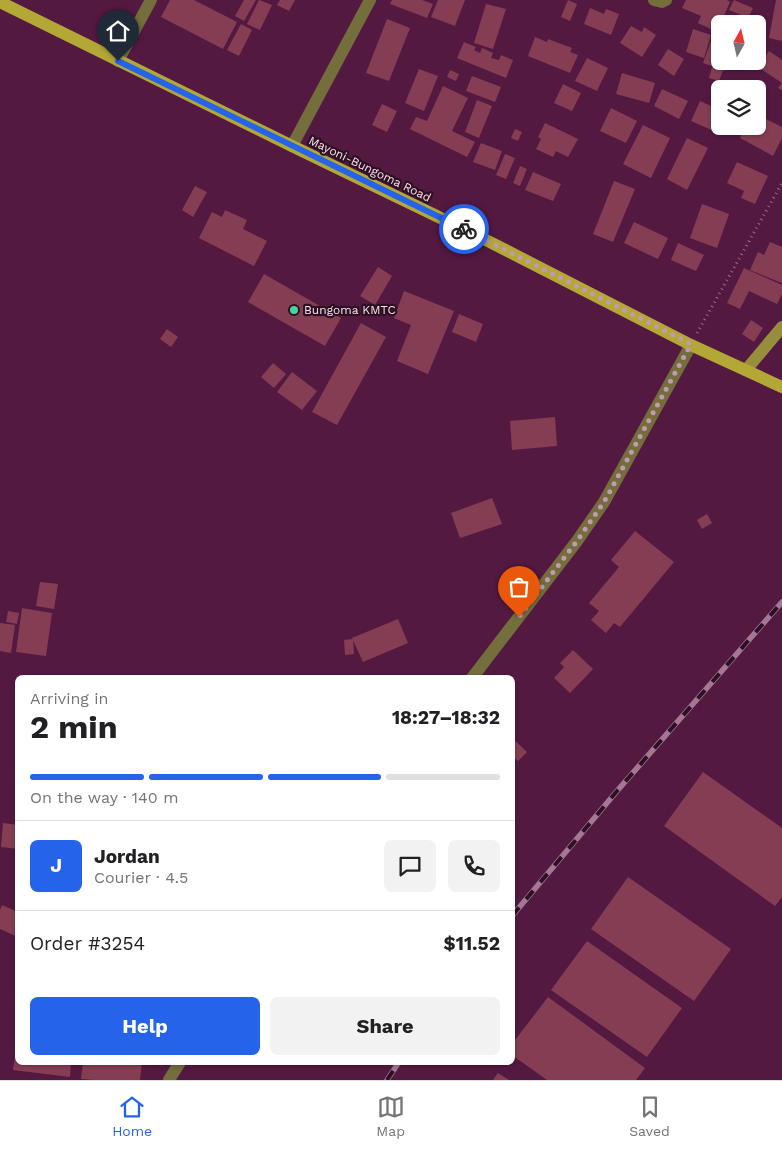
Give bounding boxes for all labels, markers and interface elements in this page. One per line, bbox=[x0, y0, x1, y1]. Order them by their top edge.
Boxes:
pin bbox=[97, 10, 139, 61]
north arrow bbox=[711, 15, 766, 70]
map controls bbox=[711, 15, 766, 135]
icon: home bbox=[104, 17, 132, 45]
button: layers bbox=[711, 80, 766, 135]
street label: Mayoni-Bungoma Road bbox=[307, 133, 433, 205]
courier bbox=[439, 204, 489, 254]
icon: bike bbox=[450, 215, 478, 243]
place label: Bungoma KMTC bbox=[304, 303, 396, 317]
marker: Bungoma KMTC bbox=[288, 304, 300, 316]
pin bbox=[498, 566, 540, 617]
icon: bag bbox=[505, 573, 533, 601]
text: Arriving in bbox=[30, 689, 108, 708]
text: 18:27–18:32 bbox=[392, 706, 500, 729]
text: 2 min bbox=[30, 708, 118, 746]
text: On the way · 140 m bbox=[30, 788, 178, 807]
button: chat bbox=[384, 840, 436, 892]
button: phone bbox=[448, 840, 500, 892]
text: Jordan bbox=[94, 845, 160, 868]
text: J bbox=[50, 854, 62, 877]
text: Courier · 4.5 bbox=[94, 868, 188, 887]
text: Order #3254 bbox=[30, 932, 145, 955]
text: $11.52 bbox=[444, 932, 500, 955]
button: Help bbox=[30, 997, 260, 1055]
button: Share bbox=[270, 997, 500, 1055]
tab: Home bbox=[112, 1093, 152, 1139]
tab: Map bbox=[376, 1093, 405, 1139]
tab: Saved bbox=[629, 1093, 670, 1139]

